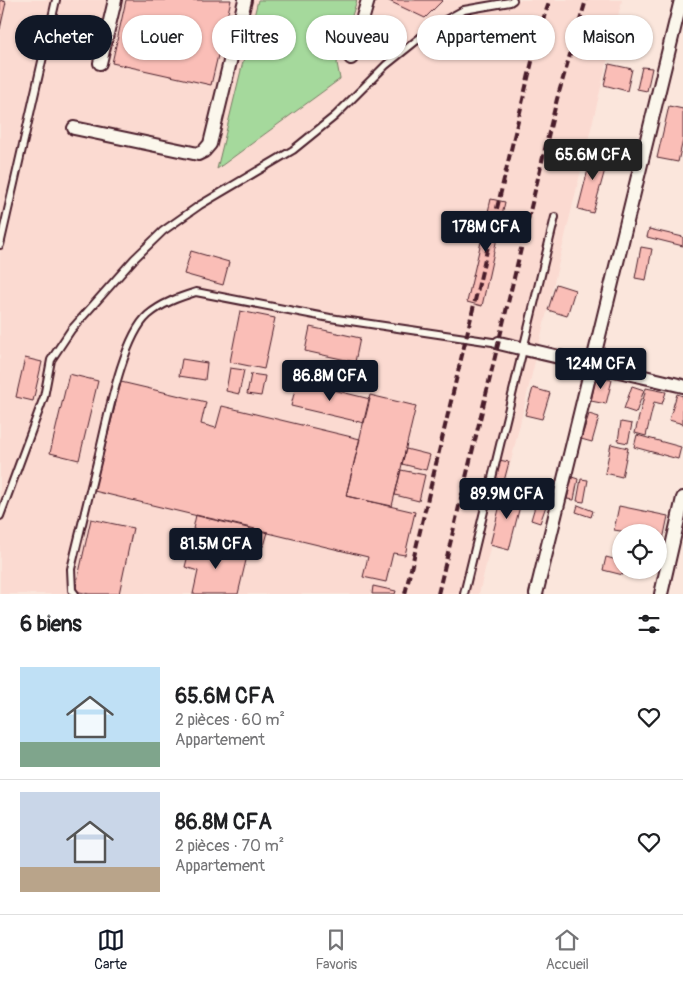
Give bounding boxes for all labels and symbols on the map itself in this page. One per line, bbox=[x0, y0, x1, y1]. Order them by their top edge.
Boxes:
pin: 65.6M CFA bbox=[536, 138, 650, 181]
pin: 178M CFA bbox=[434, 210, 538, 253]
pin: 124M CFA bbox=[549, 348, 653, 390]
pin: 86.8M CFA bbox=[273, 360, 387, 402]
pin: 89.9M CFA bbox=[450, 478, 564, 520]
pin: 81.5M CFA bbox=[159, 528, 273, 570]

